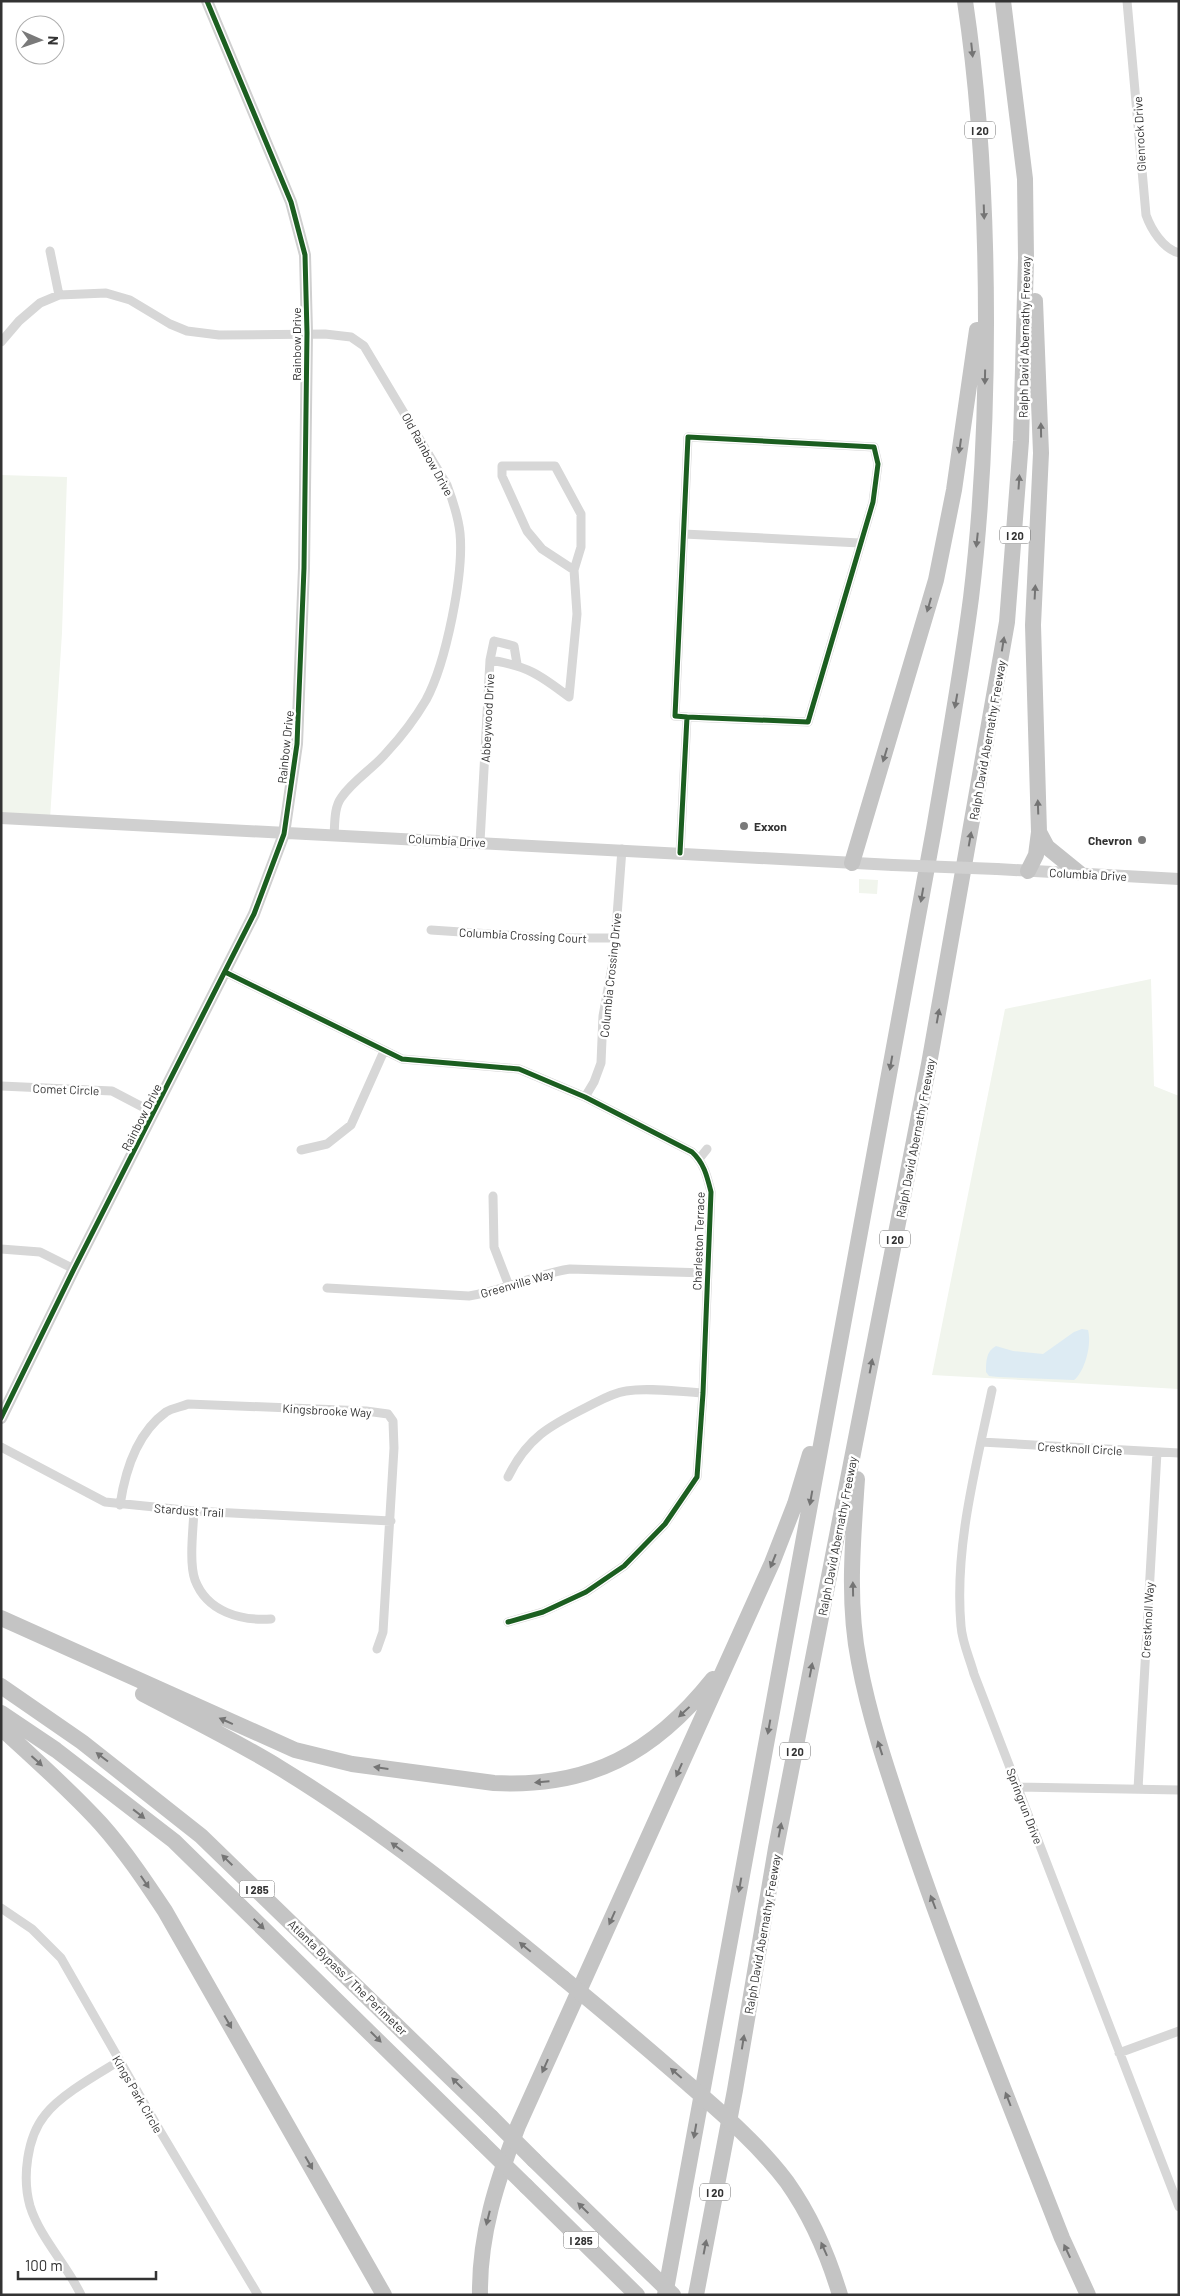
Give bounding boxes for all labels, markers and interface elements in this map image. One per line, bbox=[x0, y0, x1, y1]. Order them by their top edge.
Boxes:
north arrow bbox=[15, 15, 65, 65]
text: N bbox=[45, 36, 62, 45]
one-way arrow bbox=[968, 42, 976, 58]
street label: Glenrock Drive bbox=[1130, 96, 1148, 172]
road number: I 20 bbox=[965, 122, 995, 138]
one-way arrow bbox=[980, 204, 988, 220]
street label: Ralph David Abernathy Freeway bbox=[1016, 255, 1032, 418]
street label: Rainbow Drive bbox=[289, 307, 303, 381]
one-way arrow bbox=[981, 370, 989, 386]
street label: Old Rainbow Drive bbox=[399, 410, 457, 498]
one-way arrow bbox=[1037, 421, 1045, 437]
one-way arrow bbox=[956, 438, 964, 454]
one-way arrow bbox=[1015, 474, 1023, 490]
road number: I 20 bbox=[1000, 526, 1030, 544]
one-way arrow bbox=[972, 532, 980, 548]
one-way arrow bbox=[1031, 584, 1039, 600]
one-way arrow bbox=[925, 598, 933, 613]
one-way arrow bbox=[1000, 636, 1008, 652]
street label: Ralph David Abernathy Freeway bbox=[966, 658, 1008, 821]
street label: Abbeywood Drive bbox=[478, 673, 496, 763]
one-way arrow bbox=[952, 693, 960, 709]
street label: Rainbow Drive bbox=[274, 710, 296, 784]
one-way arrow bbox=[881, 748, 889, 763]
one-way arrow bbox=[1034, 799, 1042, 815]
place label: Exxon bbox=[754, 819, 787, 833]
marker: Exxon bbox=[738, 820, 750, 832]
one-way arrow bbox=[967, 830, 975, 846]
street label: Columbia Drive bbox=[408, 831, 486, 849]
place label: Chevron bbox=[1088, 833, 1132, 847]
marker: Chevron bbox=[1136, 834, 1148, 846]
street label: Columbia Drive bbox=[1049, 865, 1127, 883]
one-way arrow bbox=[918, 888, 926, 904]
street label: Columbia Crossing Drive bbox=[596, 912, 624, 1038]
street label: Columbia Crossing Court bbox=[459, 925, 587, 945]
one-way arrow bbox=[935, 1007, 943, 1023]
one-way arrow bbox=[887, 1055, 895, 1071]
street label: Ralph David Abernathy Freeway bbox=[893, 1057, 937, 1219]
street label: Comet Circle bbox=[32, 1081, 100, 1097]
street label: Rainbow Drive bbox=[118, 1081, 164, 1153]
street label: Charleston Terrace bbox=[689, 1192, 707, 1290]
road number: I 20 bbox=[880, 1230, 910, 1248]
street label: Greenville Way bbox=[479, 1266, 556, 1300]
one-way arrow bbox=[867, 1357, 875, 1373]
street label: Kingsbrooke Way bbox=[282, 1401, 372, 1419]
street label: Crestknoll Circle bbox=[1037, 1439, 1123, 1457]
street label: Ralph David Abernathy Freeway bbox=[815, 1455, 859, 1617]
one-way arrow bbox=[807, 1490, 815, 1506]
street label: Stardust Trail bbox=[154, 1501, 224, 1519]
one-way arrow bbox=[769, 1553, 776, 1568]
one-way arrow bbox=[848, 1581, 856, 1597]
street label: Crestknoll Way bbox=[1138, 1581, 1156, 1659]
one-way arrow bbox=[807, 1663, 815, 1678]
one-way arrow bbox=[679, 1706, 691, 1718]
one-way arrow bbox=[219, 1716, 233, 1724]
one-way arrow bbox=[765, 1719, 773, 1734]
one-way arrow bbox=[876, 1740, 884, 1755]
road number: I 20 bbox=[780, 1742, 810, 1760]
one-way arrow bbox=[95, 1752, 109, 1762]
one-way arrow bbox=[31, 1755, 44, 1766]
one-way arrow bbox=[674, 1763, 682, 1777]
one-way arrow bbox=[372, 1764, 388, 1772]
street label: Springrun Drive bbox=[1004, 1766, 1046, 1846]
one-way arrow bbox=[534, 1778, 550, 1786]
one-way arrow bbox=[132, 1809, 145, 1820]
one-way arrow bbox=[776, 1822, 784, 1838]
one-way arrow bbox=[390, 1842, 404, 1852]
street label: Ralph David Abernathy Freeway bbox=[741, 1852, 783, 2015]
one-way arrow bbox=[221, 1854, 233, 1866]
one-way arrow bbox=[140, 1875, 150, 1888]
one-way arrow bbox=[736, 1878, 744, 1893]
road number: I 285 bbox=[240, 1880, 274, 1898]
one-way arrow bbox=[928, 1895, 936, 1909]
one-way arrow bbox=[608, 1911, 616, 1925]
street label: Atlanta Bypass / The Perimeter bbox=[285, 1916, 411, 2038]
one-way arrow bbox=[253, 1918, 265, 1930]
one-way arrow bbox=[519, 1941, 532, 1952]
one-way arrow bbox=[223, 2015, 232, 2028]
one-way arrow bbox=[370, 2031, 382, 2043]
one-way arrow bbox=[740, 2033, 748, 2049]
street label: Kings Park Circle bbox=[110, 2053, 166, 2135]
one-way arrow bbox=[541, 2059, 549, 2073]
one-way arrow bbox=[670, 2067, 682, 2079]
one-way arrow bbox=[451, 2077, 463, 2089]
one-way arrow bbox=[1004, 2091, 1012, 2106]
one-way arrow bbox=[691, 2124, 699, 2140]
one-way arrow bbox=[304, 2156, 313, 2169]
road number: I 20 bbox=[700, 2184, 730, 2200]
one-way arrow bbox=[577, 2202, 589, 2214]
one-way arrow bbox=[484, 2210, 492, 2225]
road number: I 285 bbox=[564, 2232, 598, 2248]
one-way arrow bbox=[701, 2238, 709, 2254]
one-way arrow bbox=[819, 2242, 827, 2256]
one-way arrow bbox=[1063, 2244, 1071, 2258]
scale bar bbox=[18, 2248, 155, 2280]
text: 100 m bbox=[25, 2256, 63, 2274]

